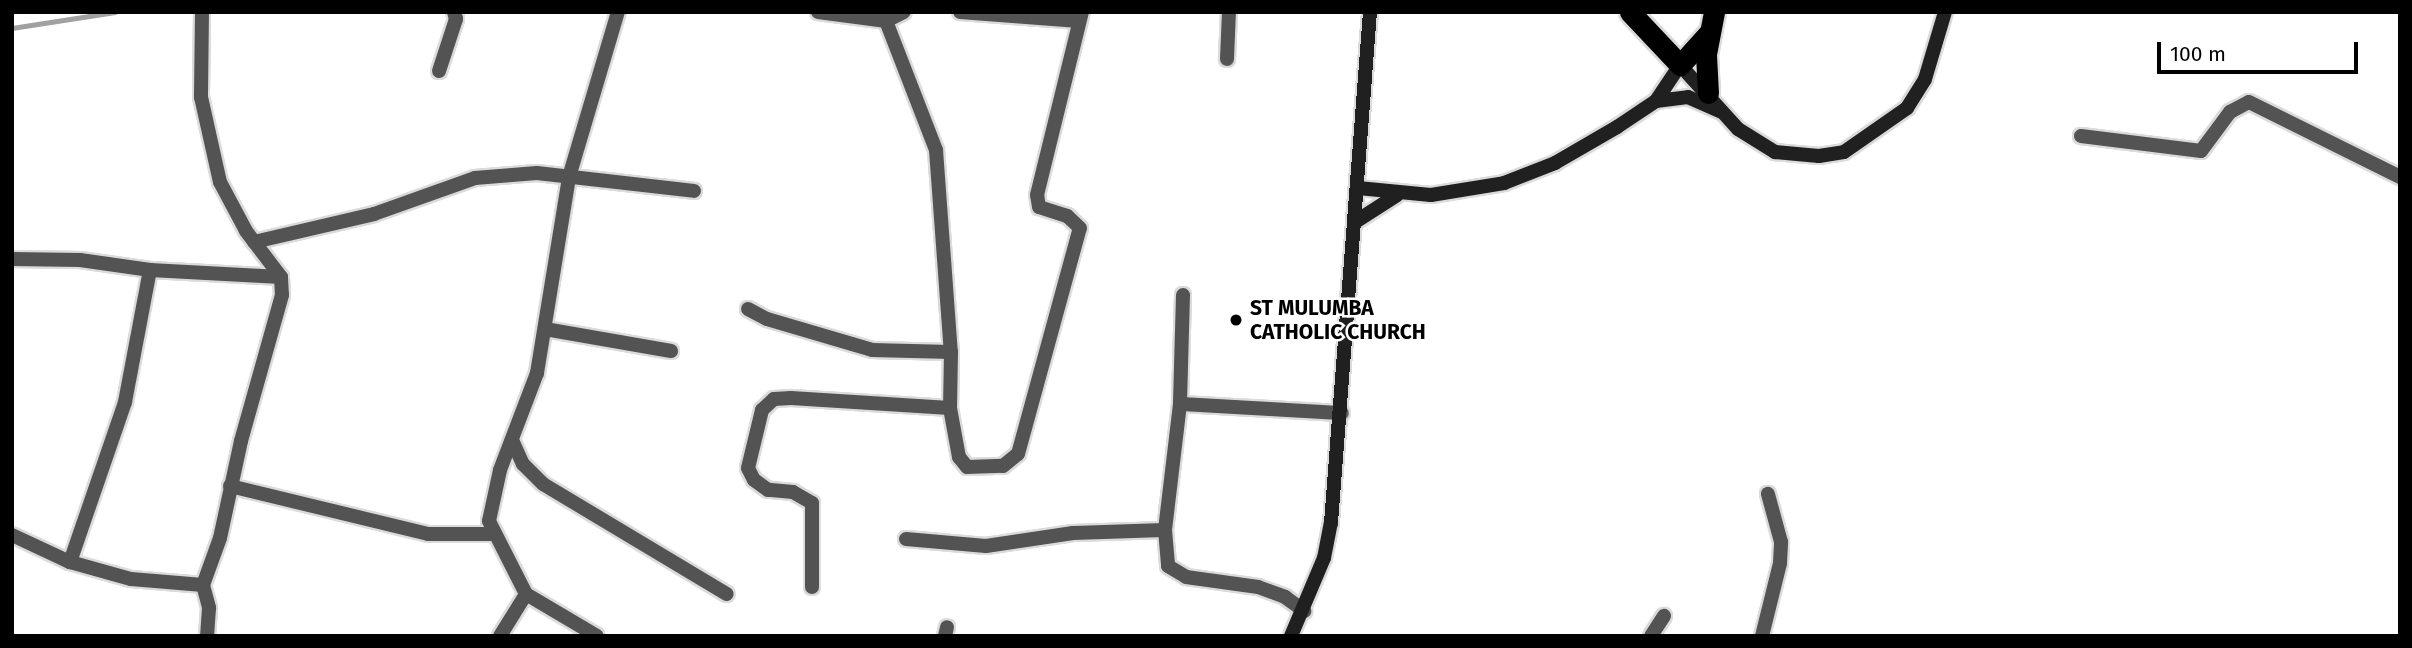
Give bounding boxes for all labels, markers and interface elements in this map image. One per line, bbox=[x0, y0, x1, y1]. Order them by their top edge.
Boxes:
scale bar bbox=[2160, 28, 2361, 72]
text: 100 m bbox=[2170, 41, 2226, 67]
place label: ST MULUMBA CATHOLIC CHURCH bbox=[1250, 295, 1426, 345]
marker: ST MULUMBA CATHOLIC CHURCH bbox=[1228, 312, 1244, 328]

